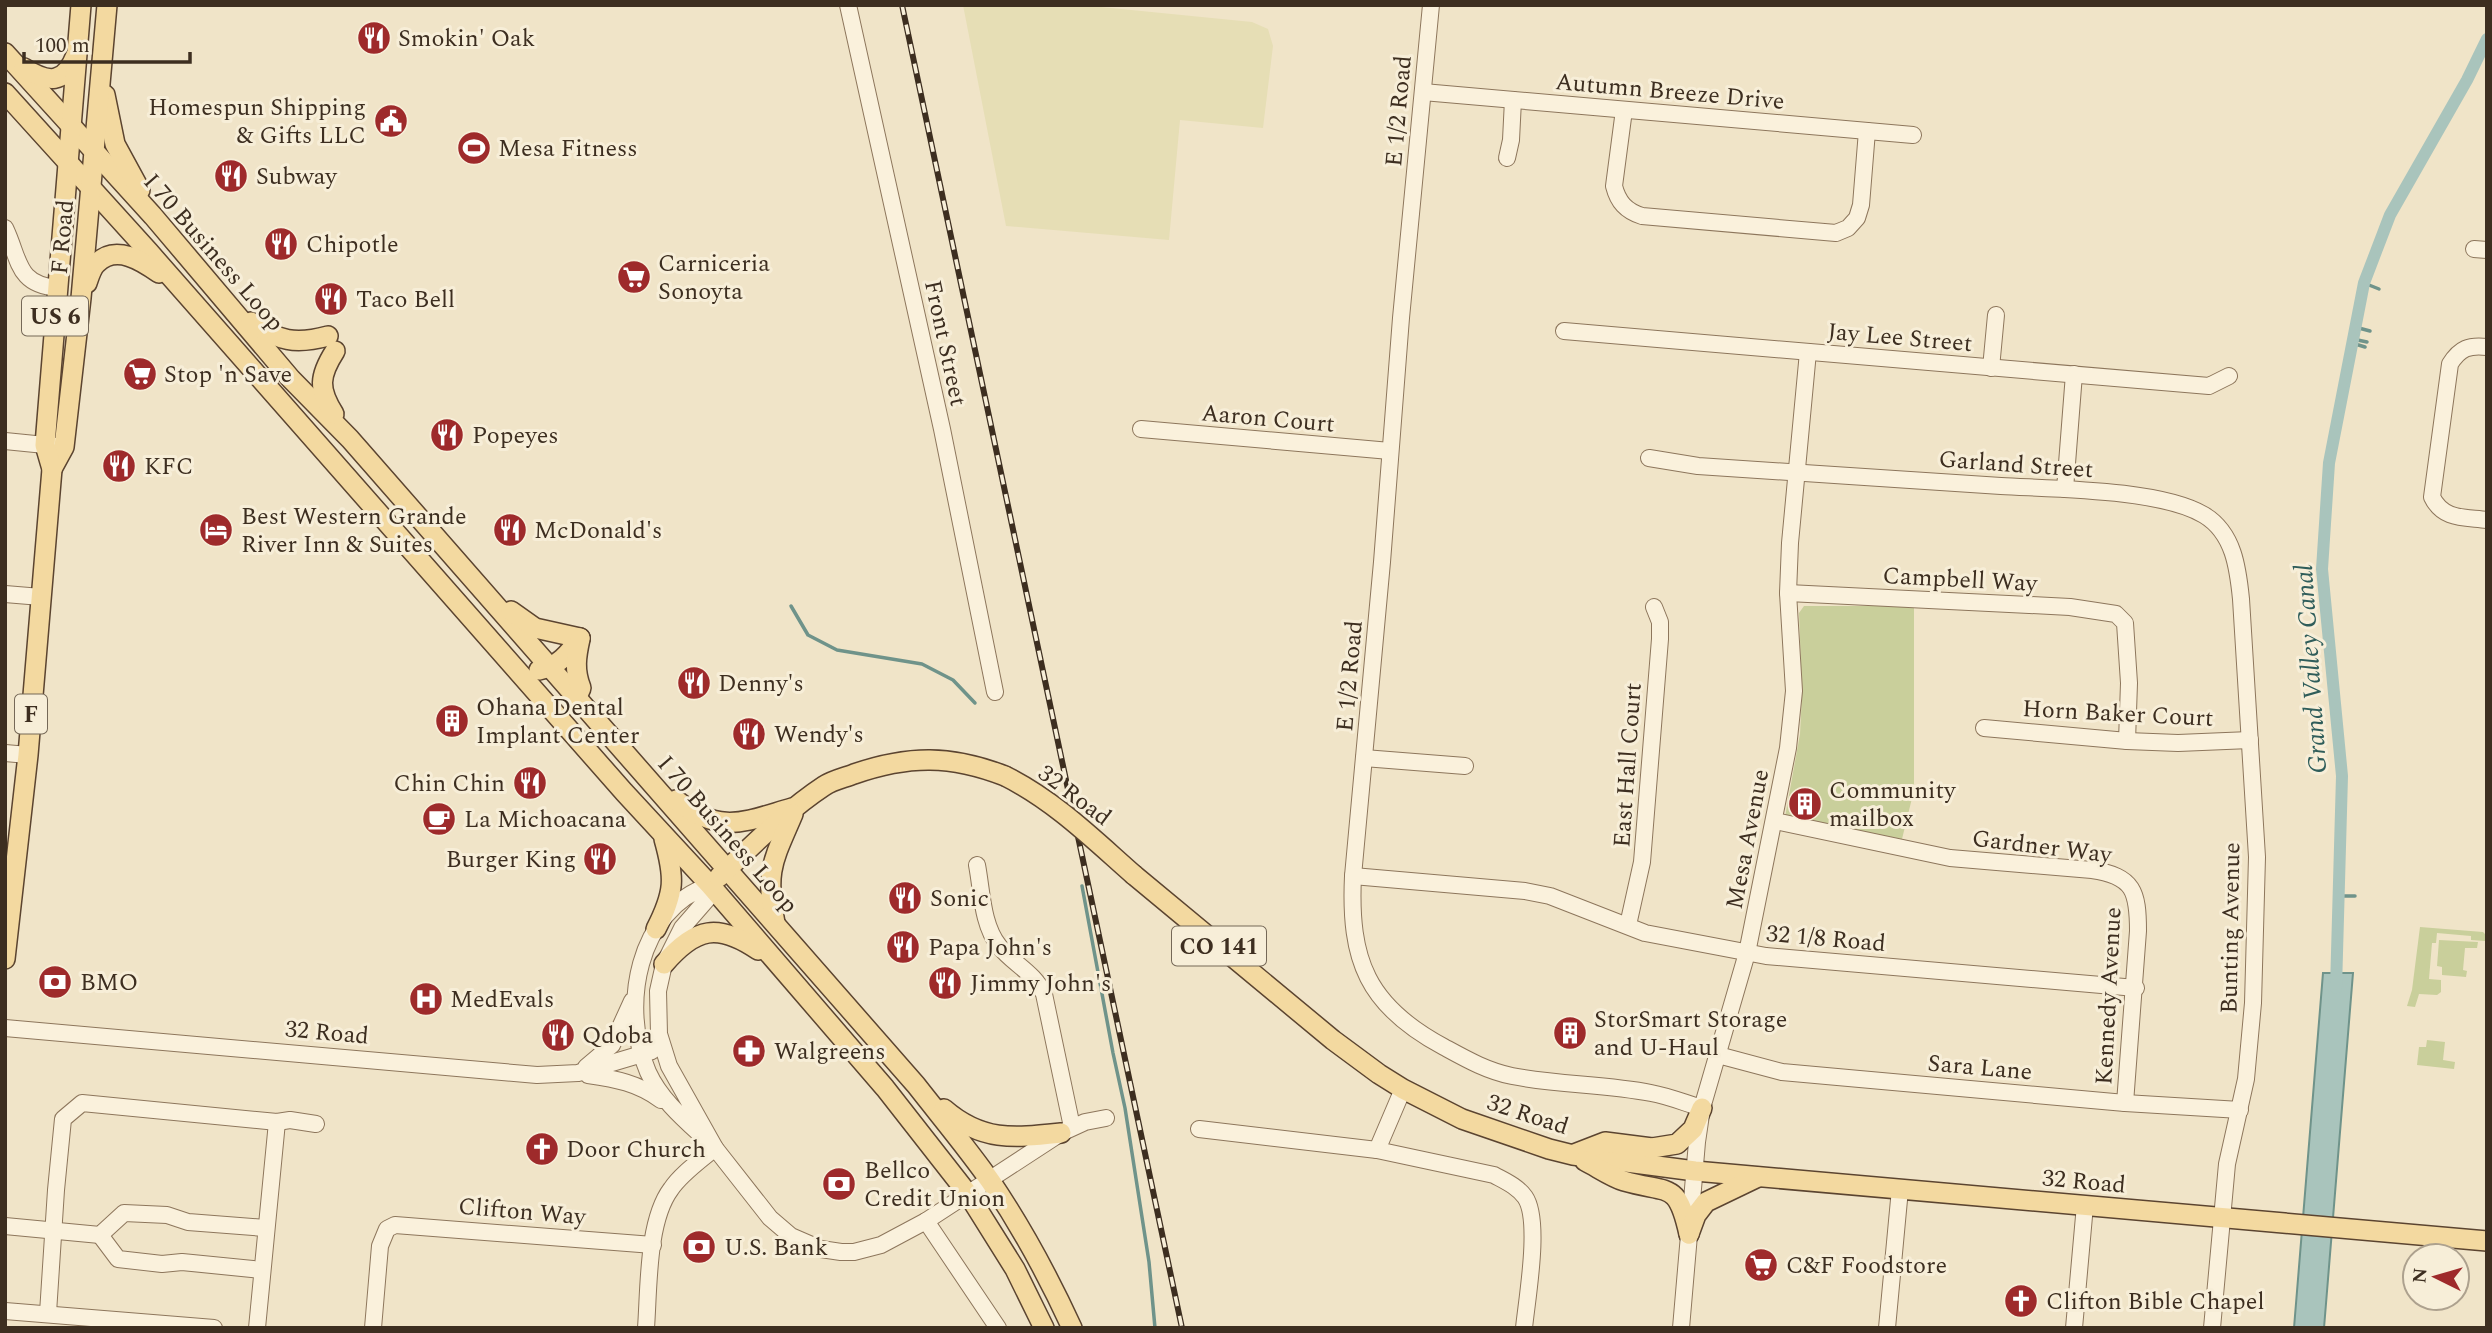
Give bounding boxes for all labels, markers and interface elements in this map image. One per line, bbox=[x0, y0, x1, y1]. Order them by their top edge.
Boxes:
restaurant icon: Smokin' Oak bbox=[355, 19, 393, 57]
scale bar bbox=[24, 21, 191, 65]
place label: Smokin' Oak bbox=[398, 21, 535, 57]
text: 100 m bbox=[35, 30, 90, 62]
street label: E 1/2 Road bbox=[1376, 54, 1422, 168]
street label: Autumn Breeze Drive bbox=[1554, 64, 1786, 120]
place label: Homespun Shipping & Gifts LLC bbox=[148, 90, 366, 154]
public building icon: Homespun Shipping & Gifts LLC bbox=[372, 102, 410, 140]
sports icon: Mesa Fitness bbox=[455, 129, 493, 167]
place label: Mesa Fitness bbox=[498, 131, 638, 167]
restaurant icon: Subway bbox=[212, 157, 250, 195]
place label: Subway bbox=[256, 159, 338, 195]
street label: I 70 Business Loop bbox=[134, 166, 292, 340]
street label: F Road bbox=[42, 198, 84, 276]
restaurant icon: Chipotle bbox=[262, 225, 300, 263]
place label: Chipotle bbox=[306, 227, 399, 263]
place label: Carniceria Sonoyta bbox=[658, 246, 770, 310]
supermarket icon: Carniceria Sonoyta bbox=[615, 258, 653, 296]
street label: Front Street bbox=[914, 277, 976, 410]
restaurant icon: Taco Bell bbox=[312, 280, 350, 318]
place label: Taco Bell bbox=[356, 282, 455, 318]
road number: US 6 bbox=[22, 296, 88, 336]
street label: Jay Lee Street bbox=[1826, 314, 1974, 362]
supermarket icon: Stop 'n Save bbox=[121, 355, 159, 393]
place label: Stop 'n Save bbox=[164, 357, 292, 393]
street label: Aaron Court bbox=[1200, 395, 1336, 443]
restaurant icon: Popeyes bbox=[428, 416, 466, 454]
place label: Popeyes bbox=[472, 418, 559, 454]
street label: Garland Street bbox=[1937, 442, 2094, 488]
restaurant icon: KFC bbox=[100, 447, 138, 485]
place label: KFC bbox=[144, 449, 193, 485]
place label: Best Western Grande River Inn & Suites bbox=[241, 499, 467, 563]
hotel icon: Best Western Grande River Inn & Suites bbox=[197, 511, 235, 549]
restaurant icon: McDonald's bbox=[491, 511, 529, 549]
place label: McDonald's bbox=[534, 513, 662, 549]
street label: Campbell Way bbox=[1882, 558, 2040, 602]
water label: Grand Valley Canal bbox=[2284, 563, 2338, 775]
street label: E 1/2 Road bbox=[1327, 619, 1373, 733]
restaurant icon: Denny's bbox=[675, 664, 713, 702]
place label: Denny's bbox=[718, 666, 804, 702]
street label: East Hall Court bbox=[1604, 681, 1652, 849]
place label: Ohana Dental Implant Center bbox=[476, 690, 640, 754]
street label: Horn Baker Court bbox=[2022, 691, 2214, 737]
road number: F bbox=[15, 694, 47, 734]
building icon: Ohana Dental Implant Center bbox=[433, 702, 471, 740]
restaurant icon: Wendy's bbox=[730, 715, 768, 753]
place label: Wendy's bbox=[774, 717, 864, 753]
street label: I 70 Business Loop bbox=[648, 748, 806, 922]
street label: 32 Road bbox=[1030, 756, 1119, 835]
restaurant icon: Chin Chin bbox=[511, 764, 549, 802]
place label: Chin Chin bbox=[393, 766, 505, 802]
street label: Mesa Avenue bbox=[1717, 766, 1779, 912]
place label: Community mailbox bbox=[1829, 773, 1957, 837]
building icon: Community mailbox bbox=[1786, 785, 1824, 823]
cafe icon: La Michoacana bbox=[420, 800, 458, 838]
place label: La Michoacana bbox=[464, 802, 627, 838]
street label: Gardner Way bbox=[1970, 821, 2115, 874]
restaurant icon: Burger King bbox=[581, 840, 619, 878]
place label: Burger King bbox=[446, 842, 576, 878]
street label: Bunting Avenue bbox=[2212, 842, 2250, 1014]
restaurant icon: Sonic bbox=[886, 879, 924, 917]
place label: Sonic bbox=[930, 881, 989, 917]
street label: Kennedy Avenue bbox=[2086, 906, 2132, 1086]
street label: 32 1/8 Road bbox=[1765, 916, 1887, 962]
road number: CO 141 bbox=[1172, 926, 1266, 965]
restaurant icon: Papa John's bbox=[884, 928, 922, 966]
place label: Papa John's bbox=[928, 930, 1052, 966]
bank icon: BMO bbox=[36, 963, 74, 1001]
restaurant icon: Jimmy John's bbox=[926, 964, 964, 1002]
place label: BMO bbox=[80, 965, 138, 1001]
place label: Jimmy John's bbox=[970, 966, 1111, 1002]
hospital icon: MedEvals bbox=[407, 980, 445, 1018]
place label: MedEvals bbox=[450, 982, 554, 1018]
place label: StorSmart Storage and U-Haul bbox=[1594, 1002, 1787, 1066]
street label: 32 Road bbox=[283, 1011, 370, 1055]
building icon: StorSmart Storage and U-Haul bbox=[1551, 1014, 1589, 1052]
restaurant icon: Qdoba bbox=[539, 1016, 577, 1054]
place label: Qdoba bbox=[582, 1018, 653, 1054]
pharmacy icon: Walgreens bbox=[730, 1032, 768, 1070]
place label: Walgreens bbox=[774, 1034, 886, 1070]
street label: Sara Lane bbox=[1926, 1045, 2034, 1091]
street label: 32 Road bbox=[1482, 1085, 1573, 1145]
church icon: Door Church bbox=[523, 1130, 561, 1168]
place label: Door Church bbox=[566, 1132, 706, 1168]
place label: Bellco Credit Union bbox=[864, 1153, 1005, 1217]
street label: 32 Road bbox=[2040, 1160, 2127, 1204]
bank icon: Bellco Credit Union bbox=[820, 1165, 858, 1203]
street label: Clifton Way bbox=[457, 1188, 589, 1236]
bank icon: U.S. Bank bbox=[680, 1228, 718, 1266]
place label: U.S. Bank bbox=[724, 1230, 828, 1266]
north arrow bbox=[2401, 1242, 2471, 1312]
supermarket icon: C&F Foodstore bbox=[1742, 1246, 1780, 1284]
place label: C&F Foodstore bbox=[1786, 1248, 1947, 1284]
text: N bbox=[2405, 1267, 2436, 1285]
church icon: Clifton Bible Chapel bbox=[2002, 1282, 2040, 1320]
place label: Clifton Bible Chapel bbox=[2046, 1284, 2264, 1320]

